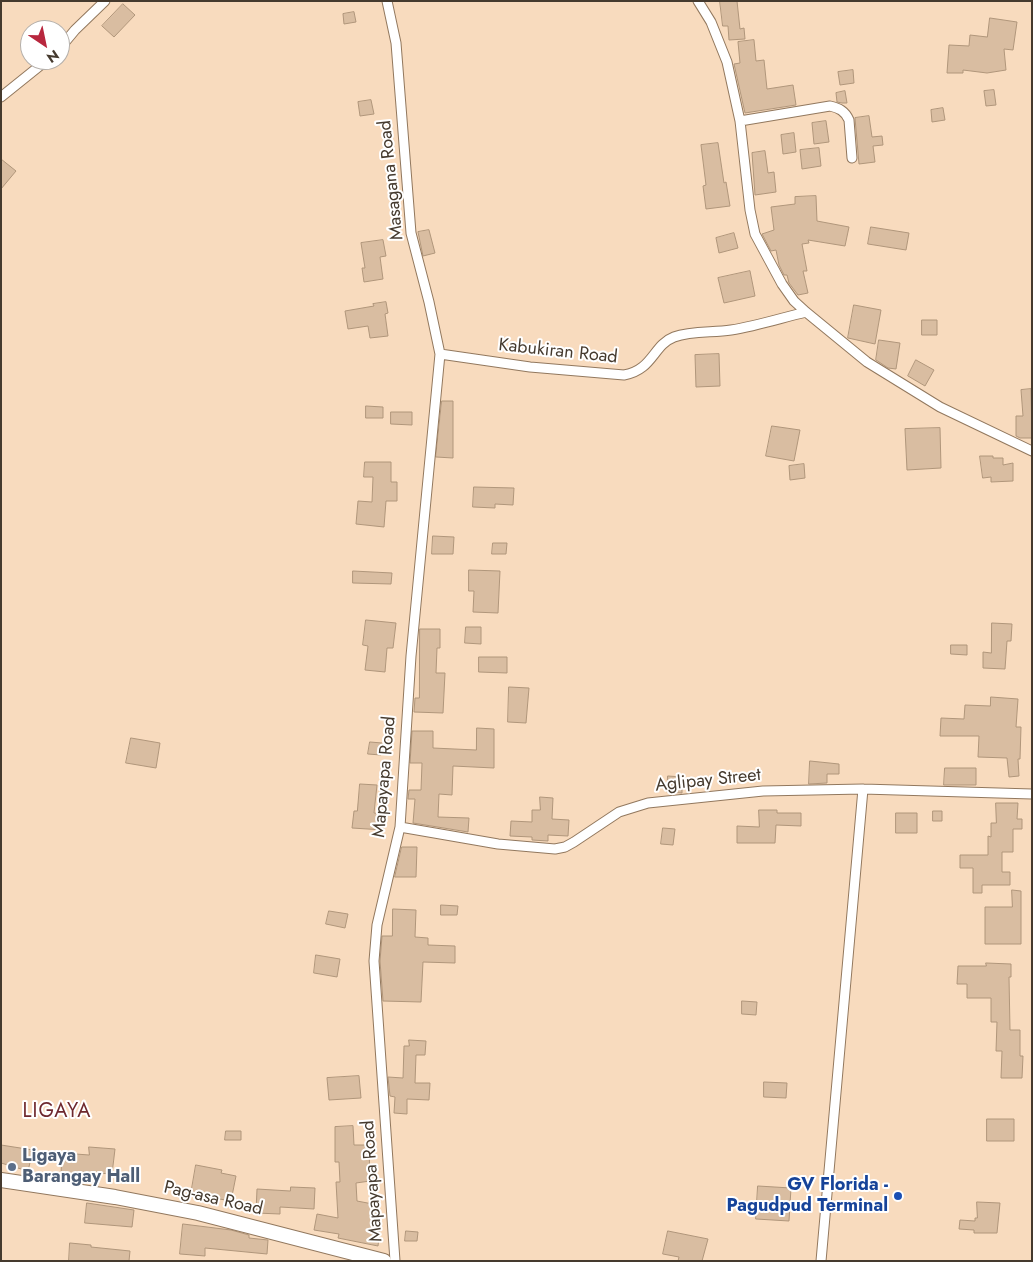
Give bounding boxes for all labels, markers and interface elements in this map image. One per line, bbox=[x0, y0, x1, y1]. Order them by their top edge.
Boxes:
north arrow bbox=[20, 20, 70, 70]
text: N bbox=[43, 45, 63, 68]
street label: Masagana Road bbox=[375, 119, 409, 241]
street label: Kabukiran Road bbox=[497, 335, 619, 369]
street label: Mapayapa Road bbox=[369, 715, 401, 839]
street label: Aglipay Street bbox=[654, 765, 762, 797]
district label: LIGAYA bbox=[22, 1100, 92, 1124]
street label: Mapayapa Road bbox=[358, 1120, 388, 1242]
place label: Ligaya Barangay Hall bbox=[22, 1146, 140, 1188]
marker: Ligaya Barangay Hall bbox=[6, 1161, 18, 1173]
place label: GV Florida - Pagudpud Terminal bbox=[727, 1175, 888, 1218]
street label: Pag-asa Road bbox=[161, 1177, 265, 1221]
marker: GV Florida - Pagudpud Terminal bbox=[892, 1190, 904, 1202]

